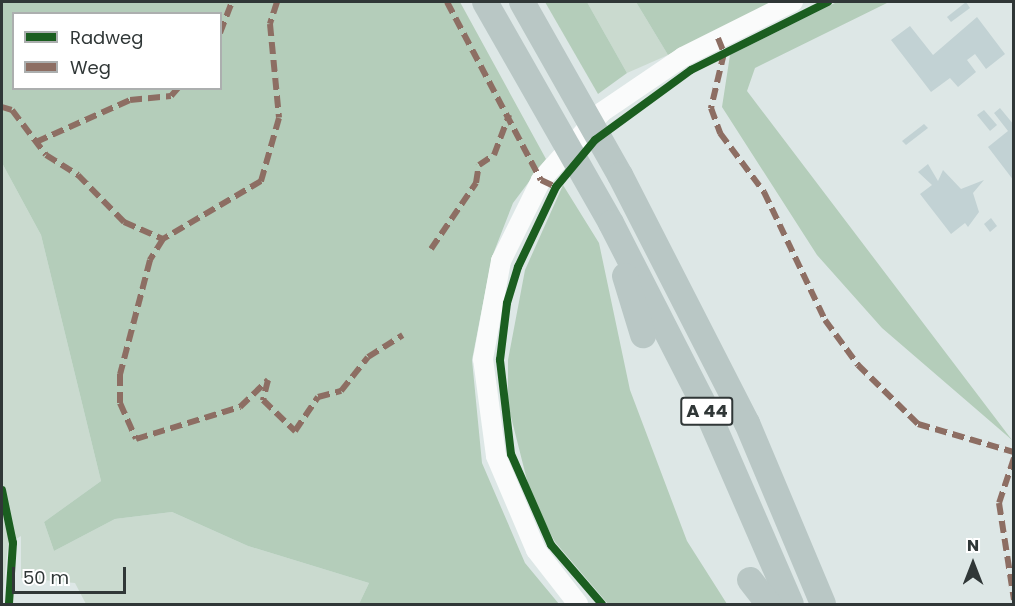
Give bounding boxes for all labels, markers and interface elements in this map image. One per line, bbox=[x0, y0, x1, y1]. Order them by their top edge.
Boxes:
legend bbox=[12, 12, 222, 90]
text: Radweg bbox=[70, 25, 143, 50]
text: Weg bbox=[70, 55, 111, 80]
road number: A 44 bbox=[680, 396, 734, 426]
north arrow bbox=[943, 534, 1003, 594]
text: N bbox=[967, 534, 979, 557]
scale bar bbox=[15, 555, 129, 593]
text: 50 m bbox=[23, 565, 69, 590]

